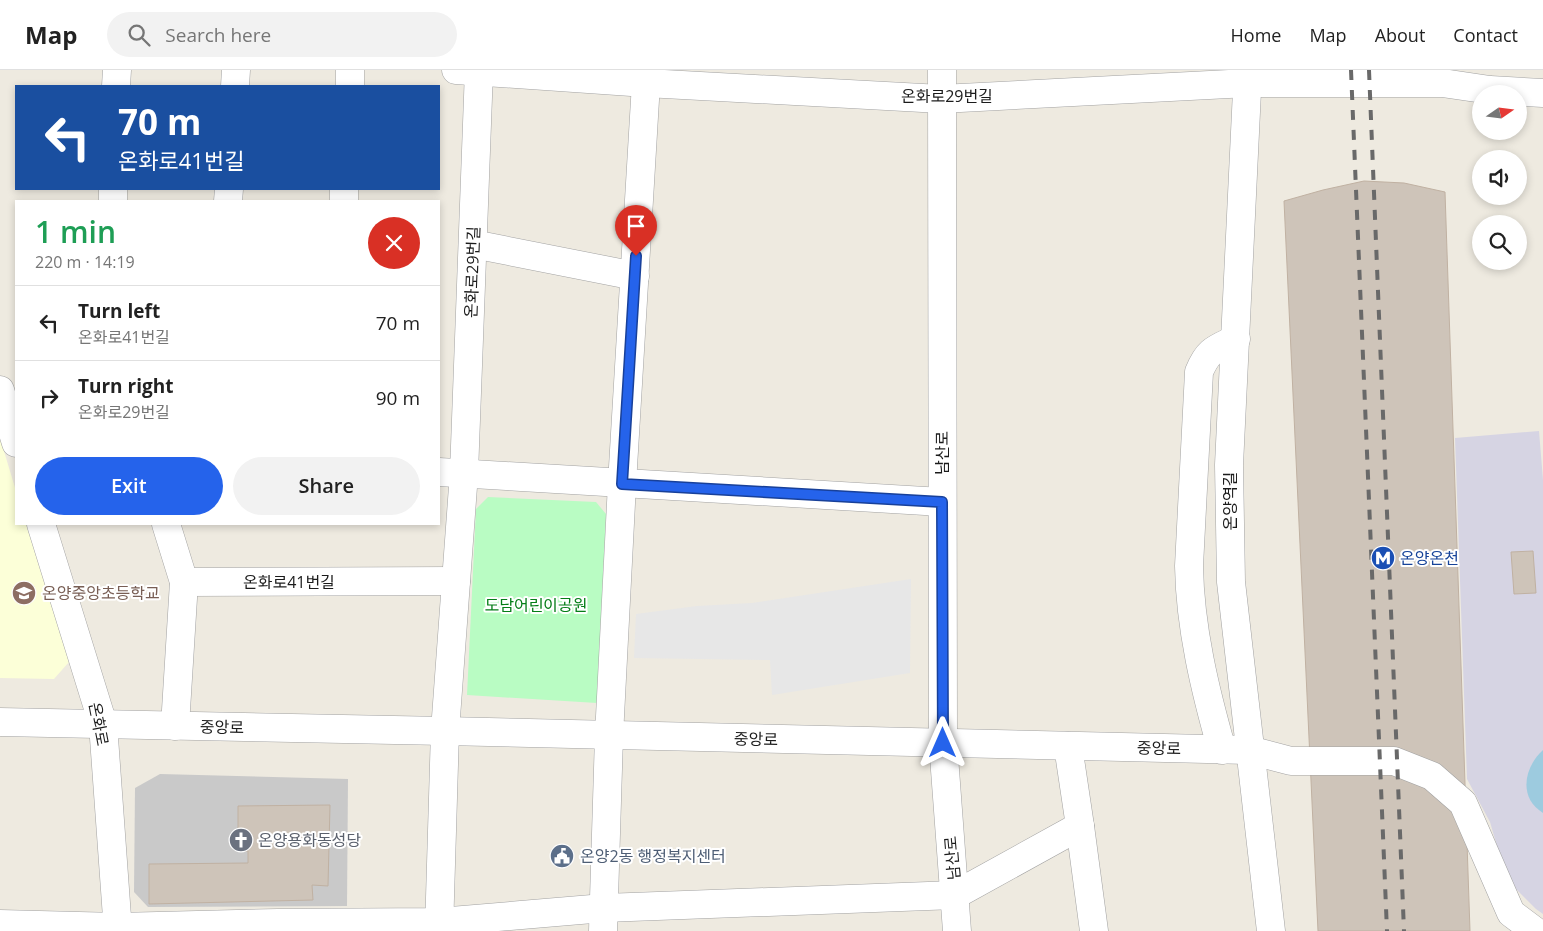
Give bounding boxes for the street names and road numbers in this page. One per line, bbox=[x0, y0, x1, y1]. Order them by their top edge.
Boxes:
street label: 온화로29번길 bbox=[901, 85, 993, 107]
street label: 온화로29번길 bbox=[459, 226, 485, 318]
street label: 남산로 bbox=[931, 431, 953, 475]
street label: 온양역길 bbox=[1219, 472, 1241, 530]
street label: 온화로41번길 bbox=[243, 571, 335, 593]
street label: 온화로 bbox=[84, 700, 114, 748]
street label: 중앙로 bbox=[200, 716, 245, 738]
street label: 중앙로 bbox=[734, 728, 779, 750]
street label: 중앙로 bbox=[1137, 737, 1182, 759]
street label: 남산로 bbox=[939, 835, 965, 881]

